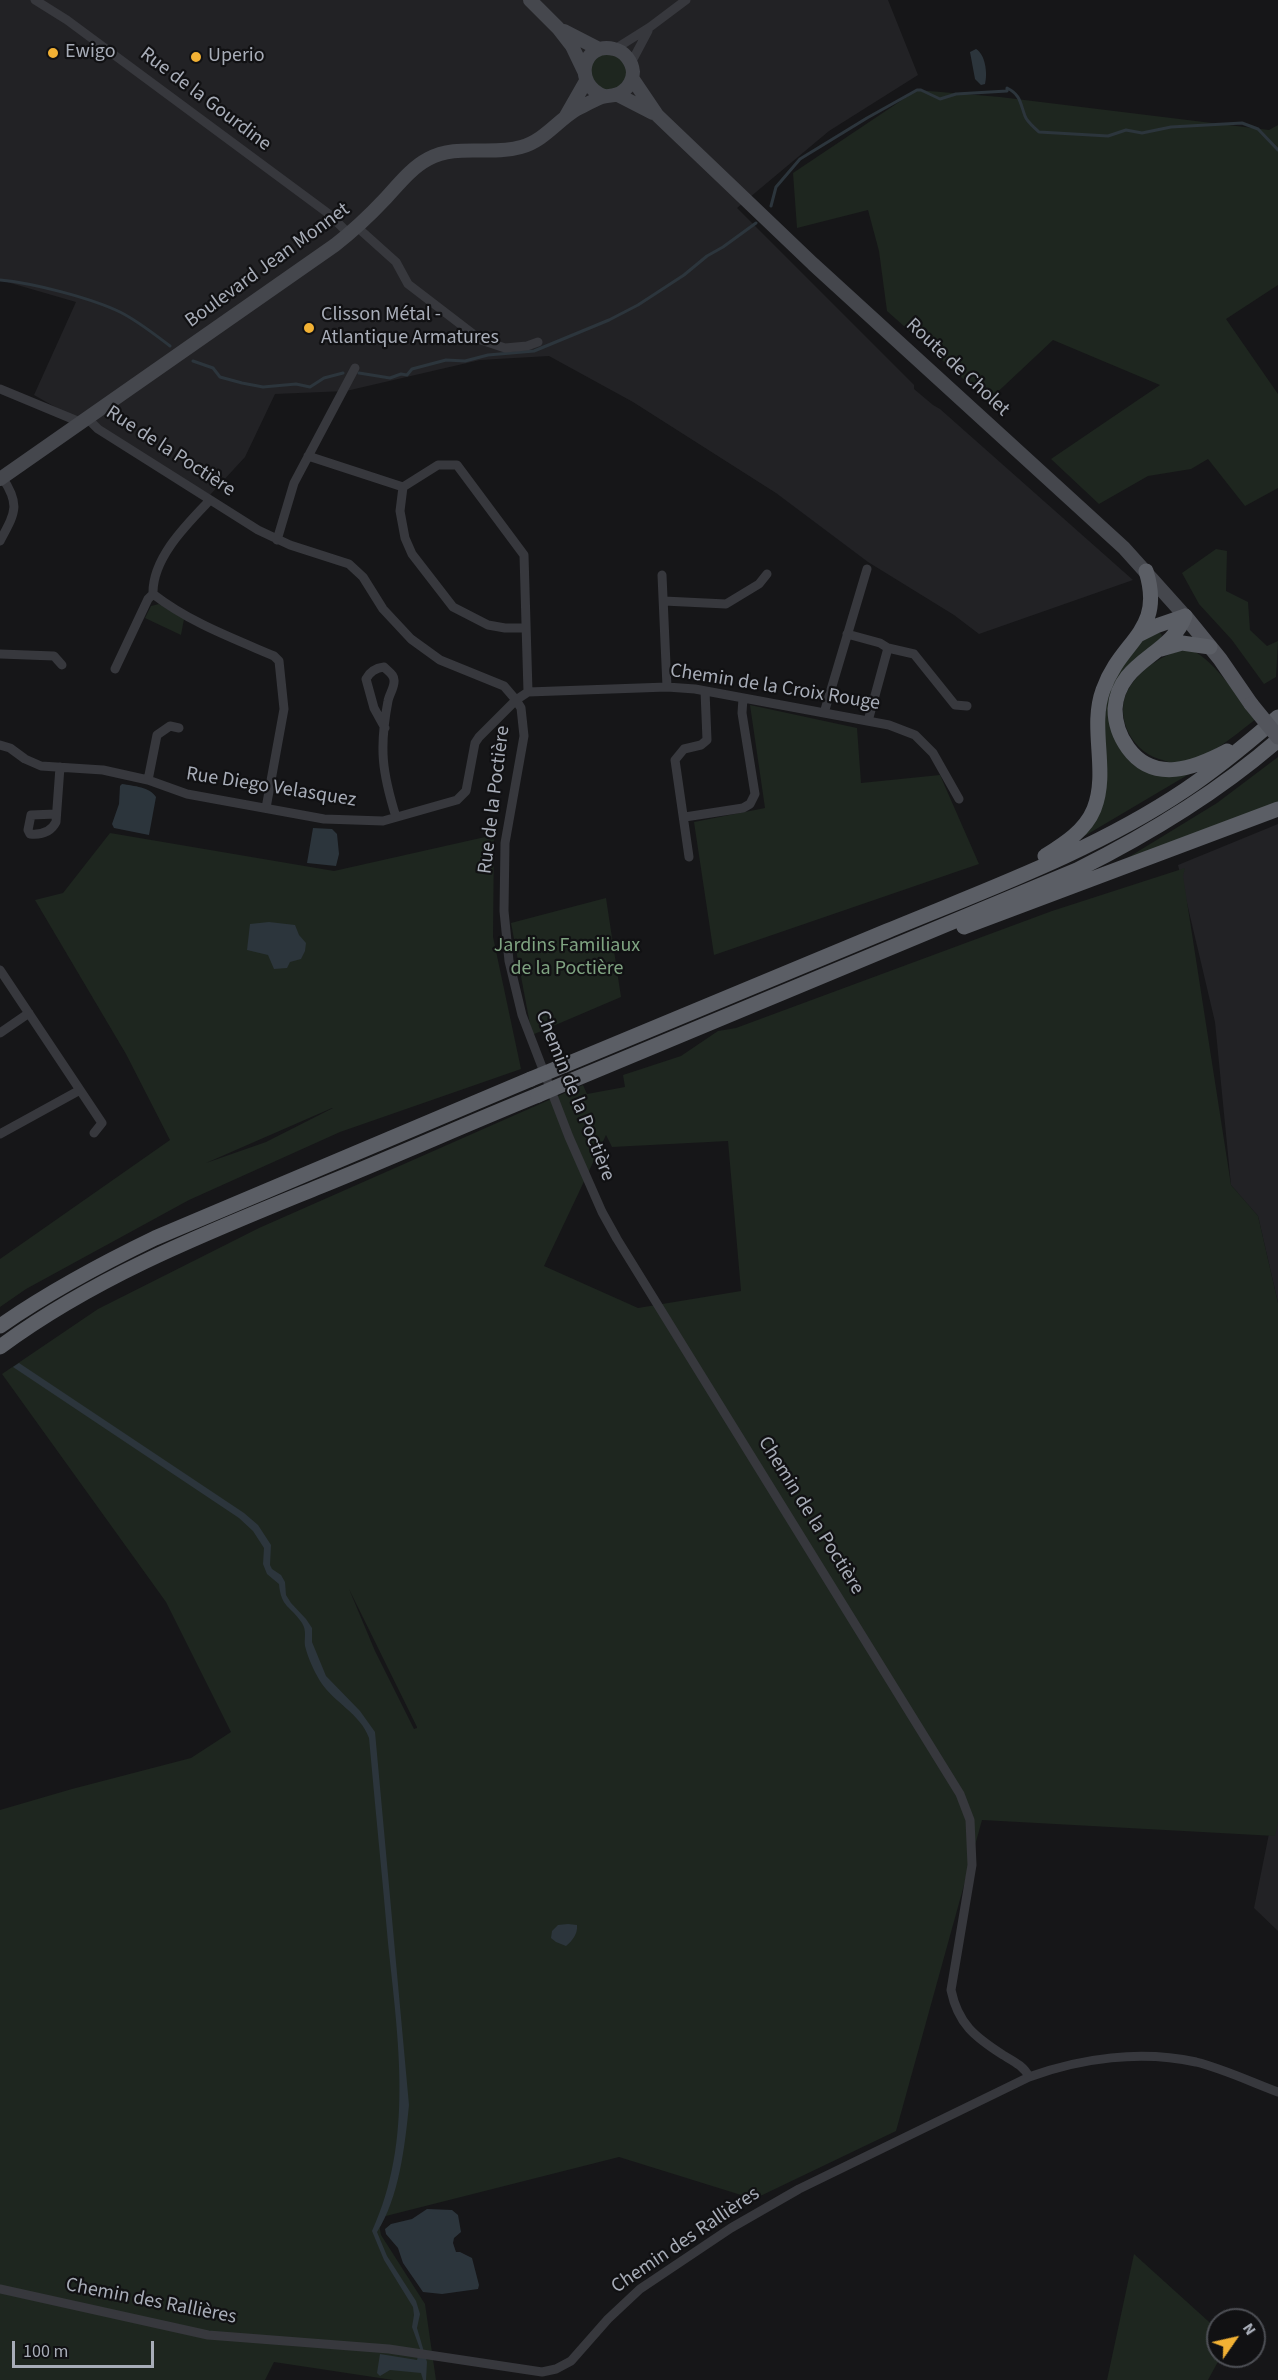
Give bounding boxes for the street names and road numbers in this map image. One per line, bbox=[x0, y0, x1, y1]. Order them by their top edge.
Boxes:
street label: Rue de la Gourdine bbox=[135, 43, 275, 157]
street label: Boulevard Jean Monnet bbox=[181, 198, 355, 334]
street label: Route de Cholet bbox=[900, 314, 1014, 422]
street label: Rue de la Poctière bbox=[101, 401, 239, 503]
street label: Chemin de la Croix Rouge bbox=[668, 660, 882, 716]
street label: Rue de la Poctière bbox=[474, 724, 516, 876]
street label: Rue Diego Velasquez bbox=[184, 763, 358, 813]
street label: Chemin de la Poctière bbox=[529, 1007, 619, 1185]
street label: Chemin de la Poctière bbox=[752, 1433, 868, 1599]
street label: Chemin des Rallières bbox=[607, 2183, 765, 2299]
street label: Chemin des Rallières bbox=[64, 2274, 238, 2330]

